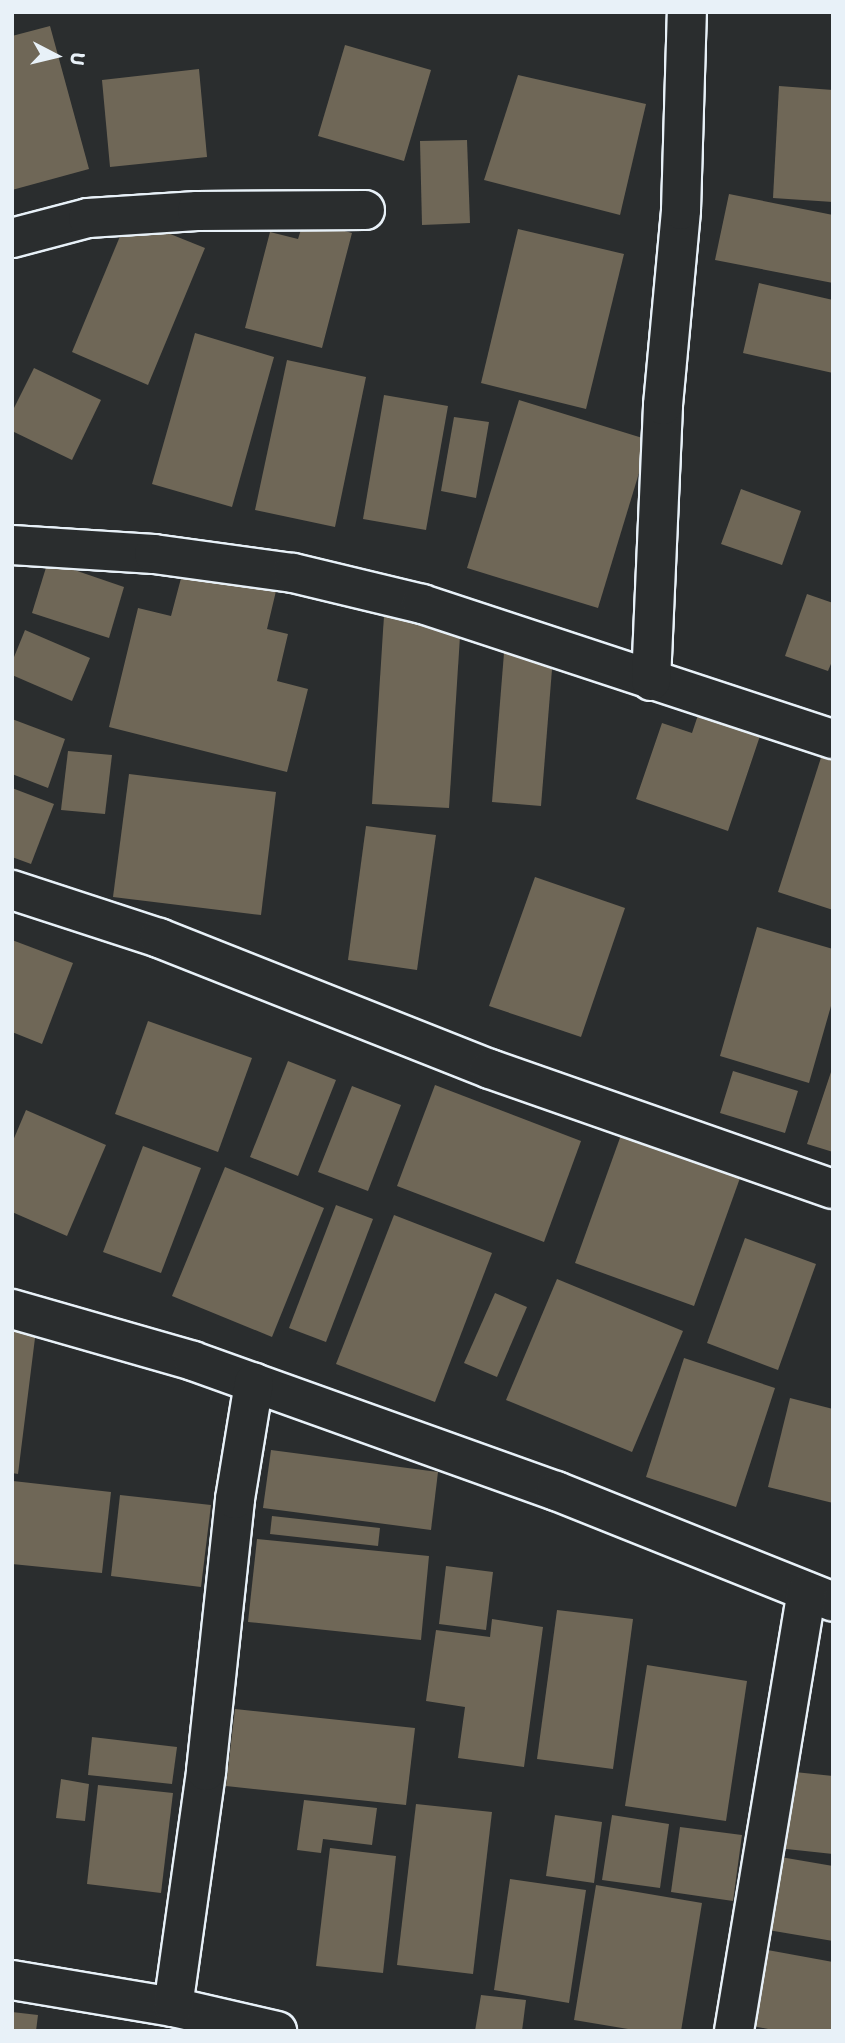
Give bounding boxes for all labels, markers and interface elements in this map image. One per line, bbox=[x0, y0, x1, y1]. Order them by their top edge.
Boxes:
north arrow bbox=[21, 21, 91, 91]
text: U bbox=[64, 51, 91, 67]

